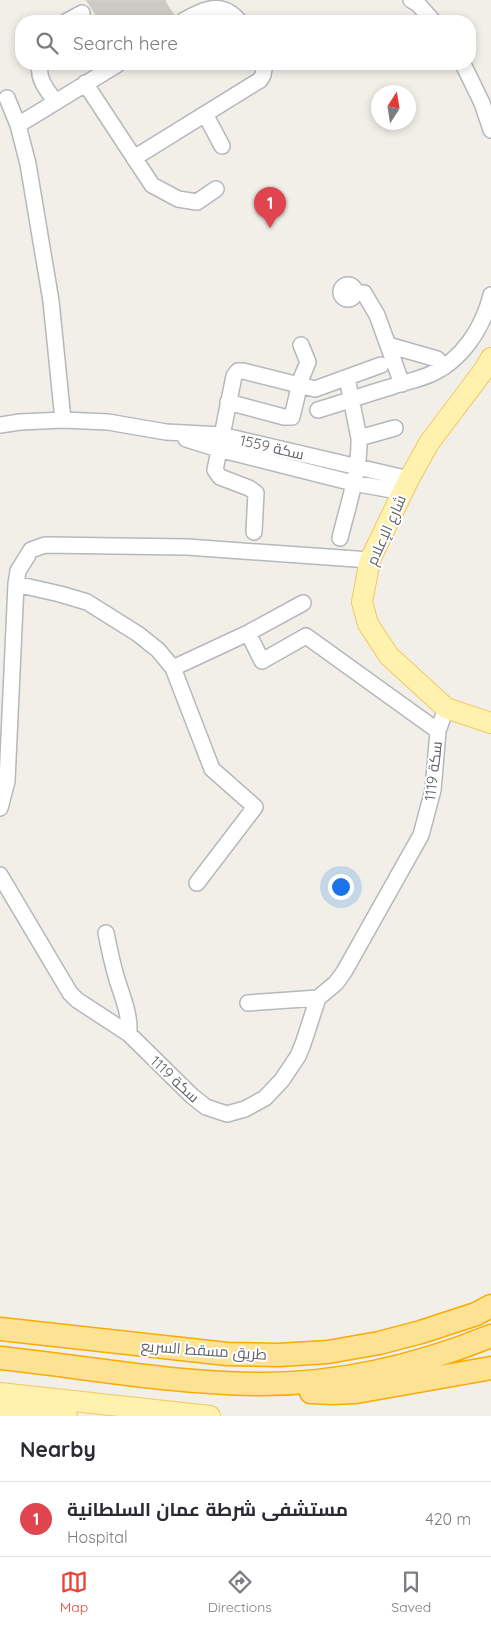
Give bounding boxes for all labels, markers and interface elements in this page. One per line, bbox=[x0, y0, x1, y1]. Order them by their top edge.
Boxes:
search box bbox=[15, 15, 476, 70]
icon: search bbox=[33, 29, 61, 57]
text: Search here bbox=[73, 31, 178, 55]
north arrow bbox=[371, 85, 416, 130]
pin: 1 bbox=[254, 187, 286, 228]
street label: سكة 1559 bbox=[238, 430, 306, 464]
street label: شارع الإعلام bbox=[362, 492, 412, 569]
street label: سكة 1119 bbox=[420, 740, 446, 802]
your location bbox=[328, 874, 354, 900]
street label: سكة 1119 bbox=[147, 1052, 203, 1106]
street label: طريق مسقط السريع bbox=[140, 1336, 268, 1366]
text: Nearby bbox=[20, 1436, 96, 1462]
text: مستشفى شرطة عمان السلطانية bbox=[67, 1497, 348, 1521]
text: 1 bbox=[33, 1509, 39, 1529]
text: 420 m bbox=[425, 1509, 471, 1529]
text: Hospital bbox=[67, 1527, 128, 1547]
tab: Map bbox=[60, 1568, 88, 1616]
tab: Directions bbox=[208, 1568, 272, 1616]
tab: Saved bbox=[391, 1568, 431, 1616]

